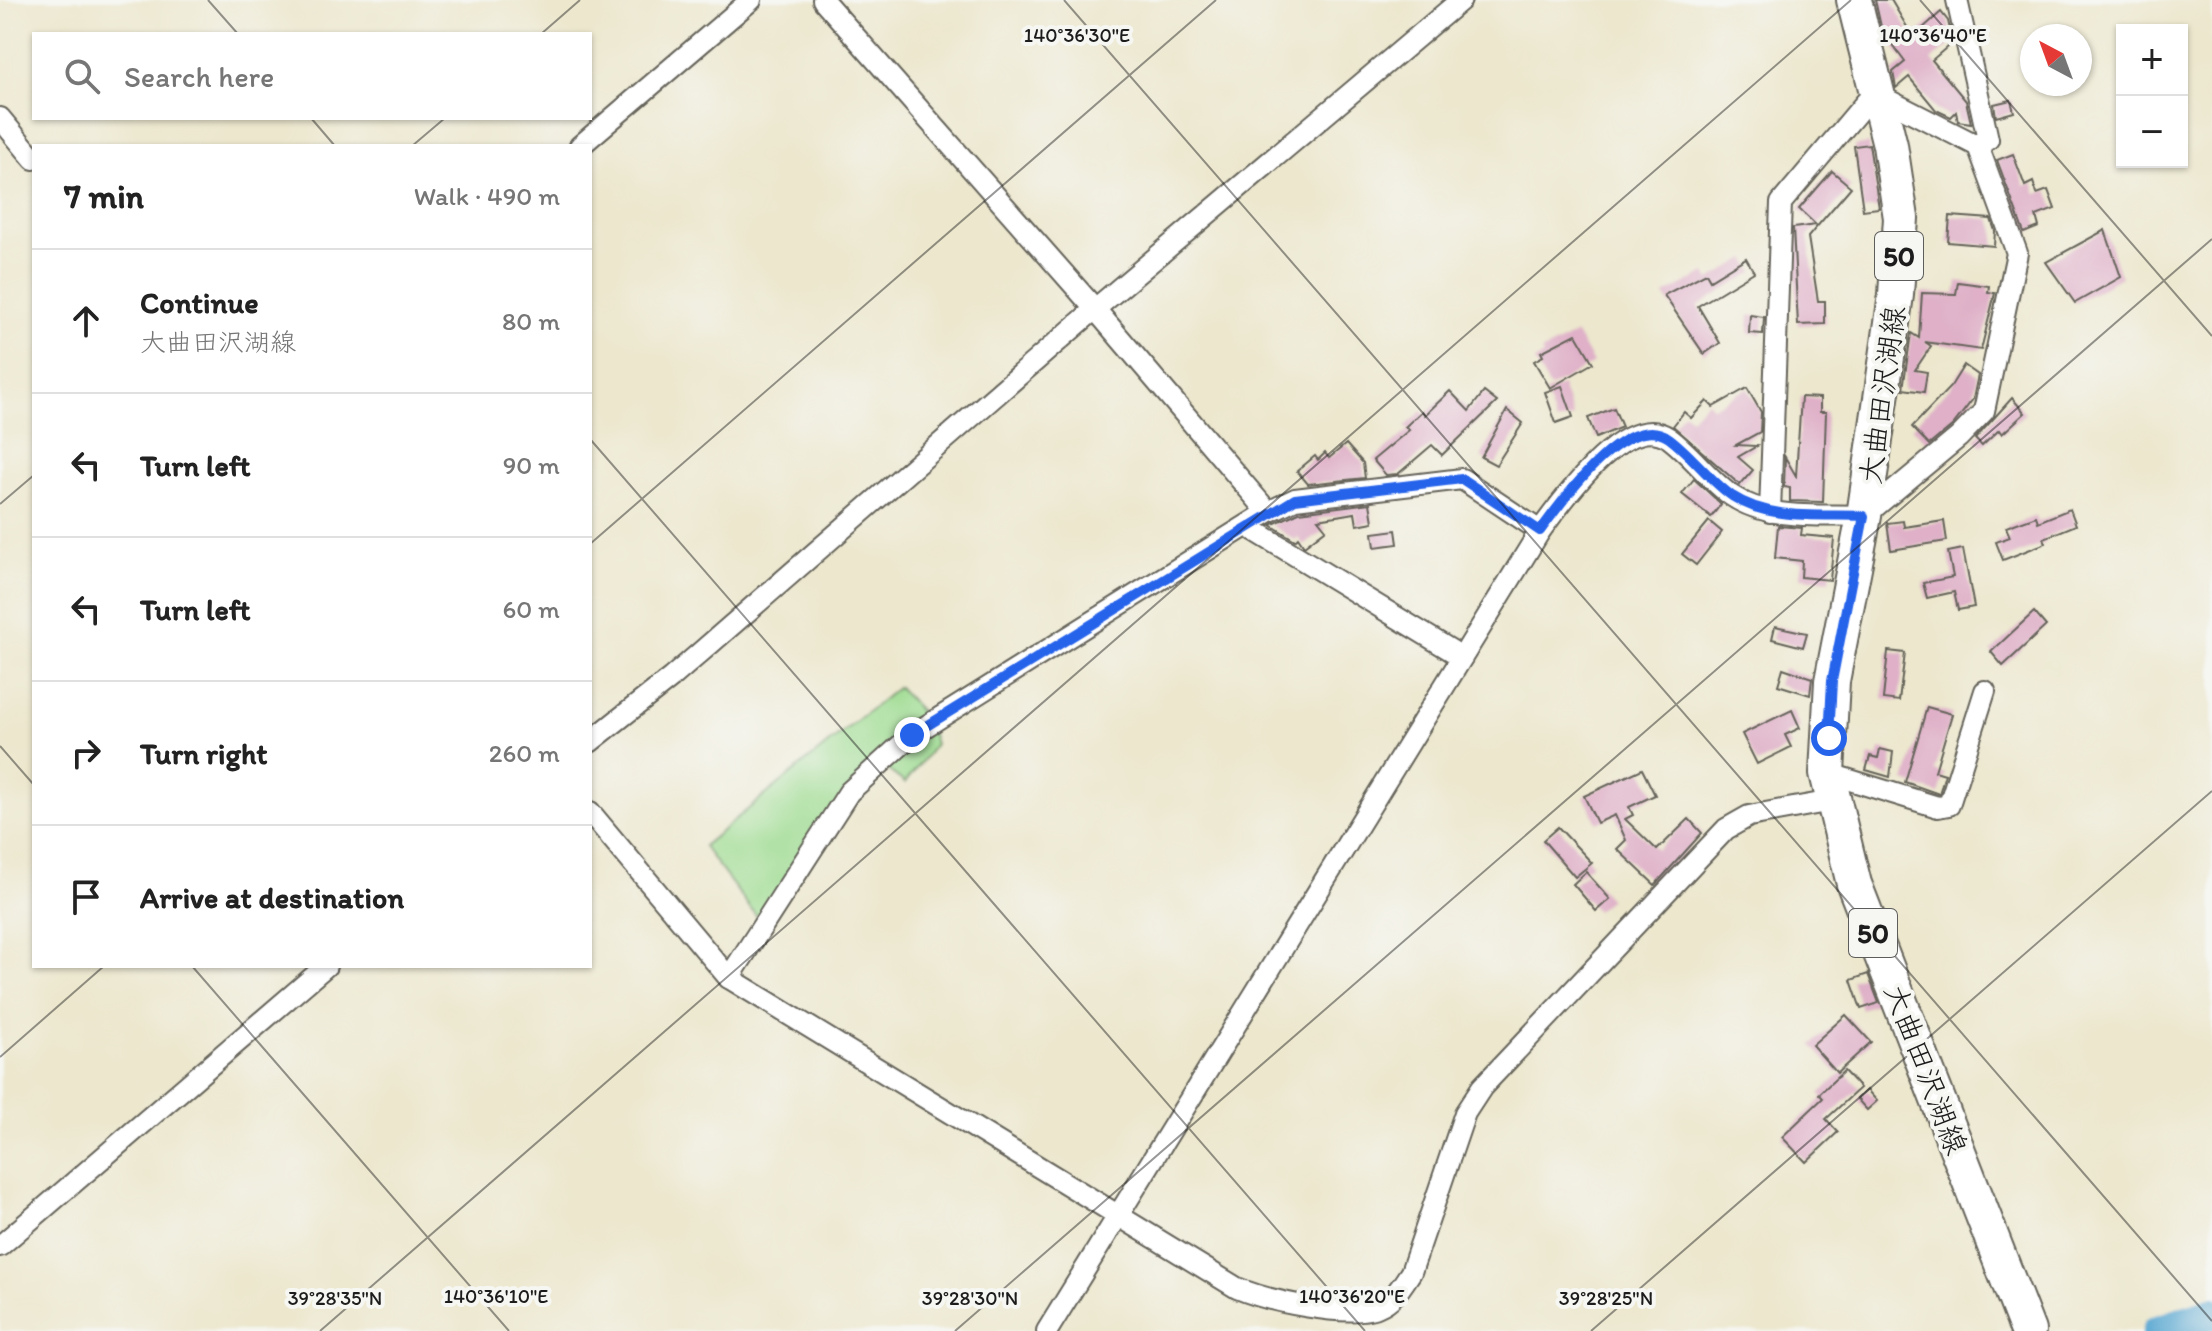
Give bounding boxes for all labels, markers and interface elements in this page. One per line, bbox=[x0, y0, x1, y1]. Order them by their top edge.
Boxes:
text: 140°36'30"E bbox=[1024, 23, 1130, 47]
text: 140°36'40"E bbox=[1879, 23, 1987, 47]
north arrow bbox=[2020, 24, 2092, 96]
map controls bbox=[2116, 24, 2188, 168]
button: + bbox=[2116, 24, 2188, 96]
search box bbox=[32, 32, 592, 120]
icon: search bbox=[60, 54, 104, 98]
text: Search here bbox=[124, 58, 274, 95]
button: − bbox=[2116, 96, 2188, 168]
text: 7 min bbox=[64, 176, 144, 217]
text: Walk · 490 m bbox=[414, 180, 560, 212]
road number: 50 bbox=[1875, 232, 1923, 280]
text: Continue bbox=[140, 284, 259, 321]
icon: ahead bbox=[64, 299, 108, 343]
street label: 大曲田沢湖線 bbox=[1851, 303, 1913, 487]
text: 80 m bbox=[502, 305, 560, 337]
text: 大曲田沢湖線 bbox=[140, 326, 296, 358]
icon: left bbox=[64, 443, 108, 487]
text: Turn left bbox=[140, 447, 251, 484]
text: 90 m bbox=[503, 449, 560, 481]
icon: left bbox=[64, 587, 108, 631]
text: Turn left bbox=[140, 591, 251, 628]
text: 60 m bbox=[503, 593, 560, 625]
route end bbox=[894, 717, 930, 753]
route start bbox=[1811, 720, 1847, 756]
icon: right bbox=[64, 731, 108, 775]
text: Turn right bbox=[140, 735, 268, 772]
text: 260 m bbox=[489, 737, 560, 769]
icon: arrive bbox=[64, 875, 108, 919]
text: Arrive at destination bbox=[140, 879, 404, 916]
road number: 50 bbox=[1849, 909, 1897, 957]
street label: 大曲田沢湖線 bbox=[1876, 978, 1976, 1160]
text: 140°36'10"E bbox=[444, 1284, 548, 1308]
text: 140°36'20"E bbox=[1299, 1284, 1405, 1308]
text: 39°28'35"N bbox=[288, 1286, 382, 1310]
text: 39°28'30"N bbox=[922, 1286, 1018, 1310]
text: 39°28'25"N bbox=[1559, 1286, 1653, 1310]

